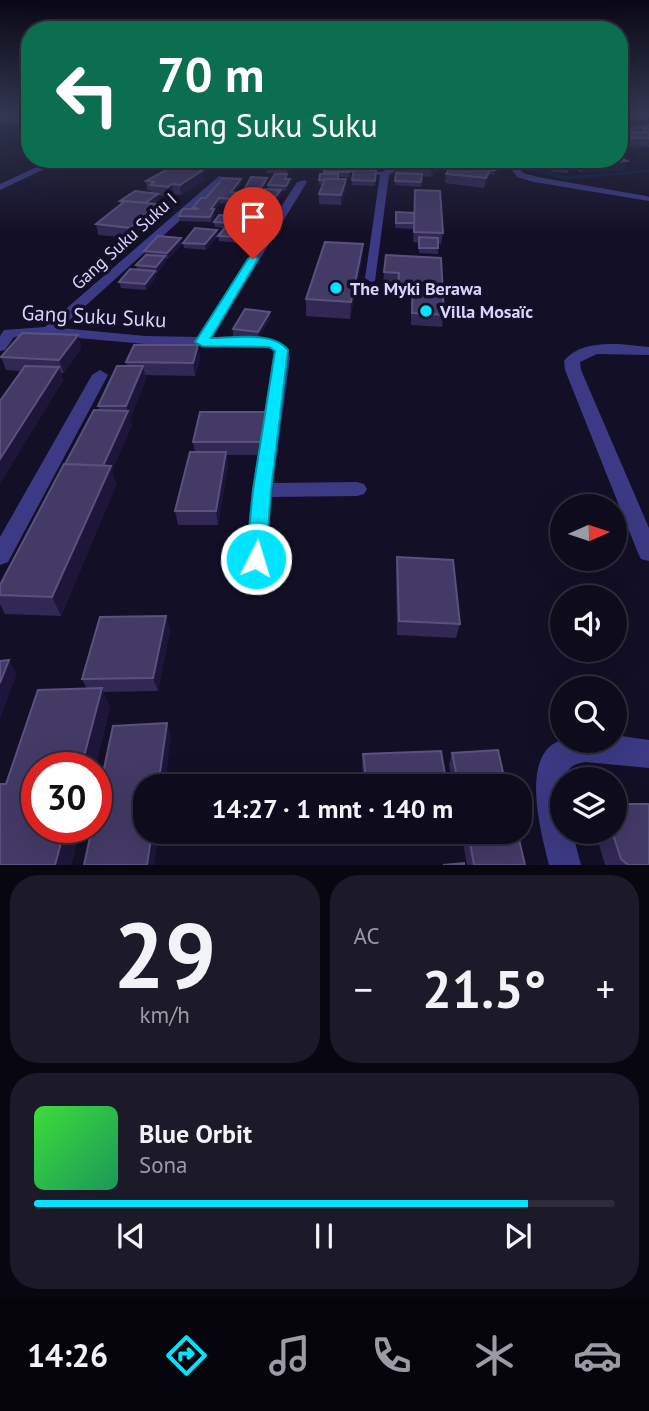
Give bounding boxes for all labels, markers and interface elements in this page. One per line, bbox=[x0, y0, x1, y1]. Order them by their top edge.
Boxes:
text: 70 m bbox=[157, 42, 264, 106]
icon: left bbox=[42, 49, 133, 140]
text: Gang Suku Suku bbox=[157, 104, 378, 146]
pin bbox=[223, 187, 283, 259]
street label: Gang Suku Suku I bbox=[66, 188, 182, 294]
icon: arrive bbox=[234, 198, 272, 236]
place label: The Myki Berawa bbox=[350, 277, 482, 300]
marker: The Myki Berawa bbox=[328, 280, 344, 296]
street label: Gang Suku Suku bbox=[21, 299, 167, 333]
place label: Villa Mosaïc bbox=[439, 300, 533, 323]
marker: Villa Mosaïc bbox=[418, 303, 434, 319]
north arrow bbox=[550, 494, 626, 570]
map controls bbox=[550, 494, 627, 844]
position arrow bbox=[219, 522, 293, 596]
button: sound bbox=[550, 585, 627, 662]
button: search bbox=[550, 676, 627, 753]
speed limit sign: 30 bbox=[21, 752, 112, 843]
button: layers bbox=[550, 767, 627, 844]
text: 14:27 · 1 mnt · 140 m bbox=[212, 792, 453, 825]
text: 29 bbox=[113, 895, 216, 1013]
text: AC bbox=[354, 921, 380, 950]
text: 21.5° bbox=[422, 955, 546, 1022]
text: − bbox=[354, 964, 373, 1013]
text: + bbox=[596, 964, 615, 1013]
text: km/h bbox=[140, 1000, 190, 1029]
text: Blue Orbit bbox=[139, 1117, 252, 1150]
text: Sona bbox=[139, 1150, 188, 1179]
icon: previous bbox=[112, 1217, 150, 1255]
icon: pause bbox=[305, 1217, 343, 1255]
icon: next bbox=[499, 1217, 537, 1255]
icon: directions bbox=[162, 1331, 211, 1380]
icon: music bbox=[265, 1331, 314, 1380]
icon: phone bbox=[367, 1331, 416, 1380]
icon: climate bbox=[470, 1331, 519, 1380]
icon: car bbox=[573, 1331, 622, 1380]
text: 14:26 bbox=[27, 1334, 108, 1376]

